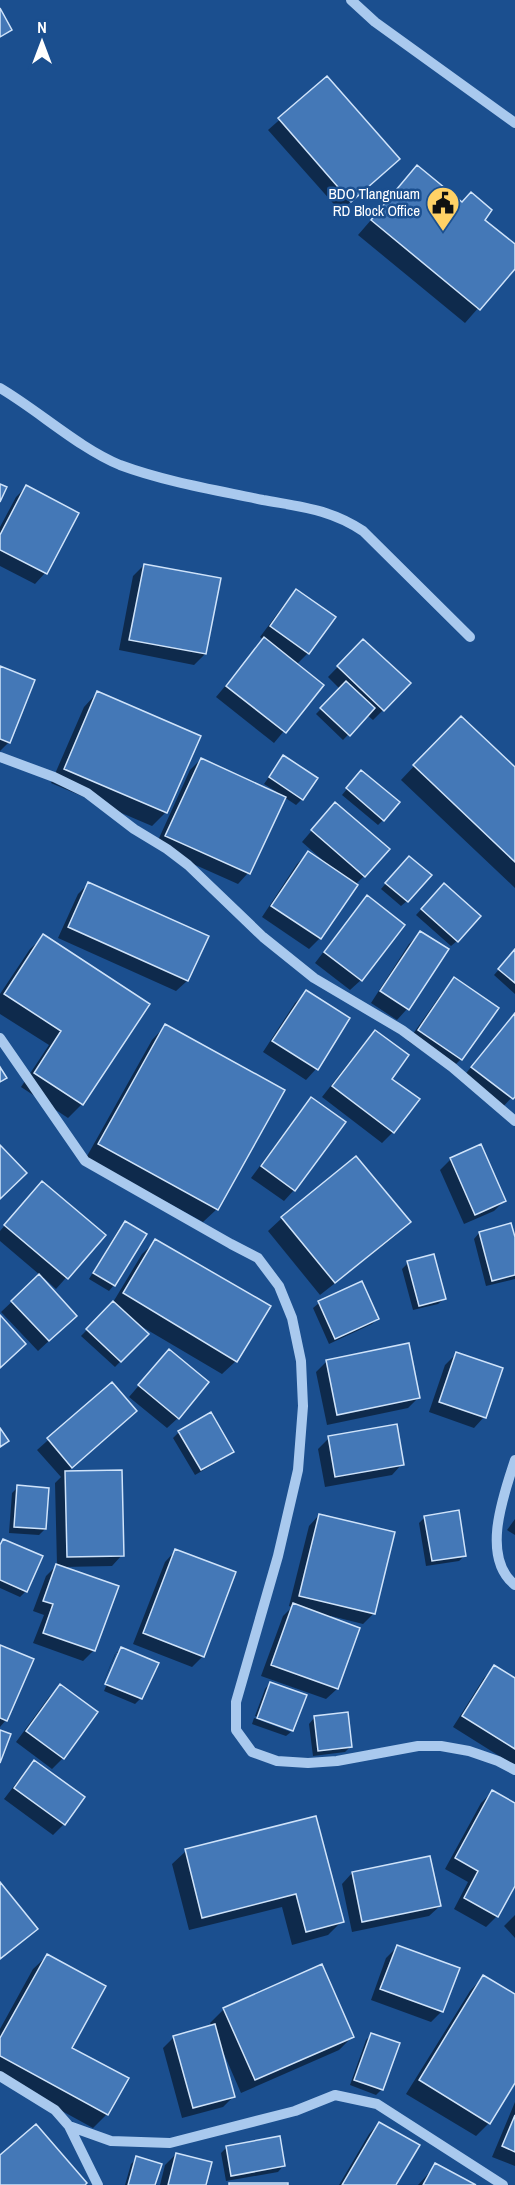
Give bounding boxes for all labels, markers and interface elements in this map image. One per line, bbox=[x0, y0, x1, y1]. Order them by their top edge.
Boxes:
north arrow bbox=[12, 12, 72, 72]
text: N bbox=[37, 16, 47, 38]
place label: BDO Tlangnuam RD Block Office bbox=[329, 183, 420, 221]
public building icon: BDO Tlangnuam RD Block Office bbox=[425, 185, 461, 232]

